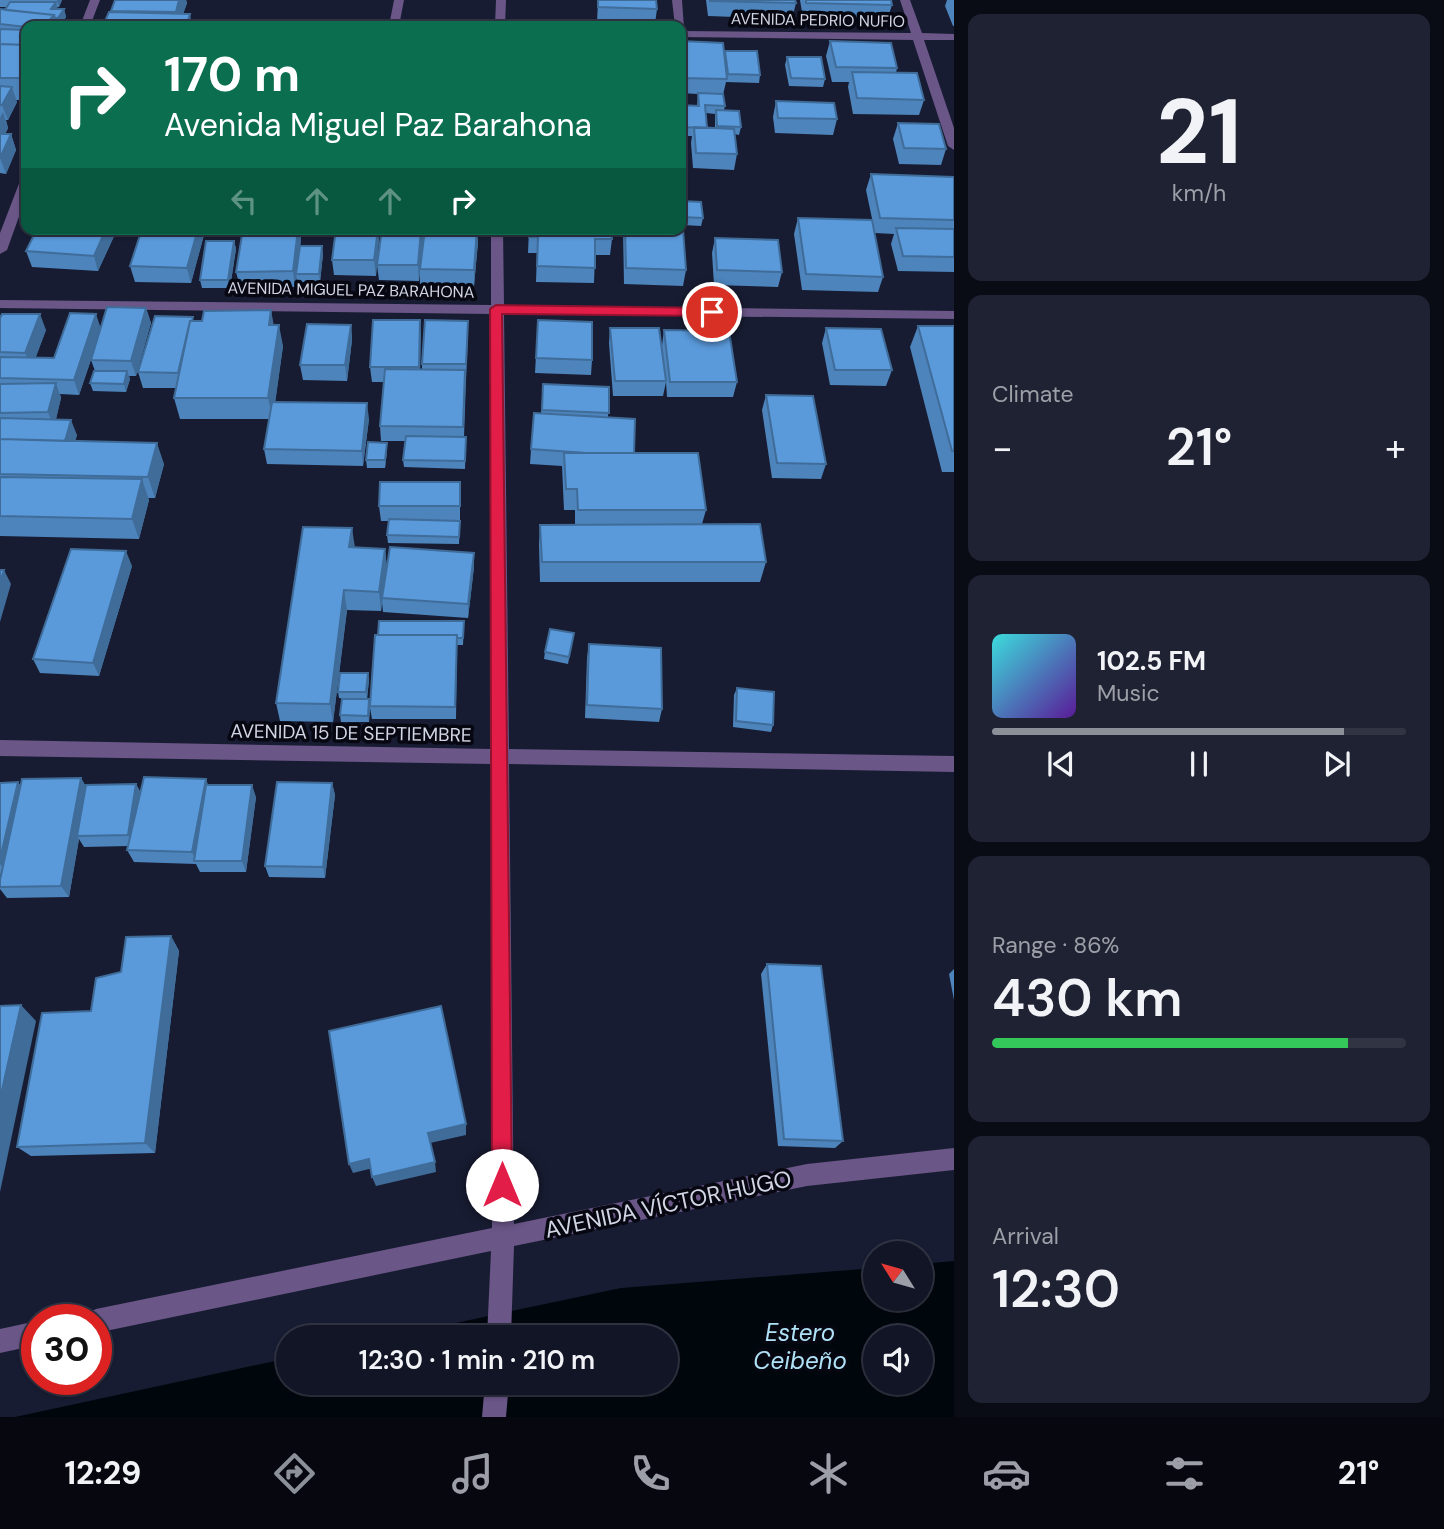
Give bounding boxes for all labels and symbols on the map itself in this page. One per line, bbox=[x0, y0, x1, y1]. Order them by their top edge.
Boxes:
street label: AVENIDA PEDRIO NUFIO bbox=[731, 8, 905, 32]
street label: AVENIDA MIGUEL PAZ BARAHONA bbox=[227, 277, 475, 303]
pin bbox=[682, 282, 742, 342]
street label: AVENIDA 15 DE SEPTIEMBRE bbox=[230, 718, 472, 748]
position arrow bbox=[465, 1148, 539, 1222]
street label: AVENIDA VÍCTOR HUGO bbox=[542, 1163, 794, 1245]
north arrow bbox=[863, 1241, 933, 1311]
speed limit sign: 30 bbox=[21, 1304, 112, 1395]
water label: Estero Ceibeño bbox=[753, 1317, 847, 1376]

